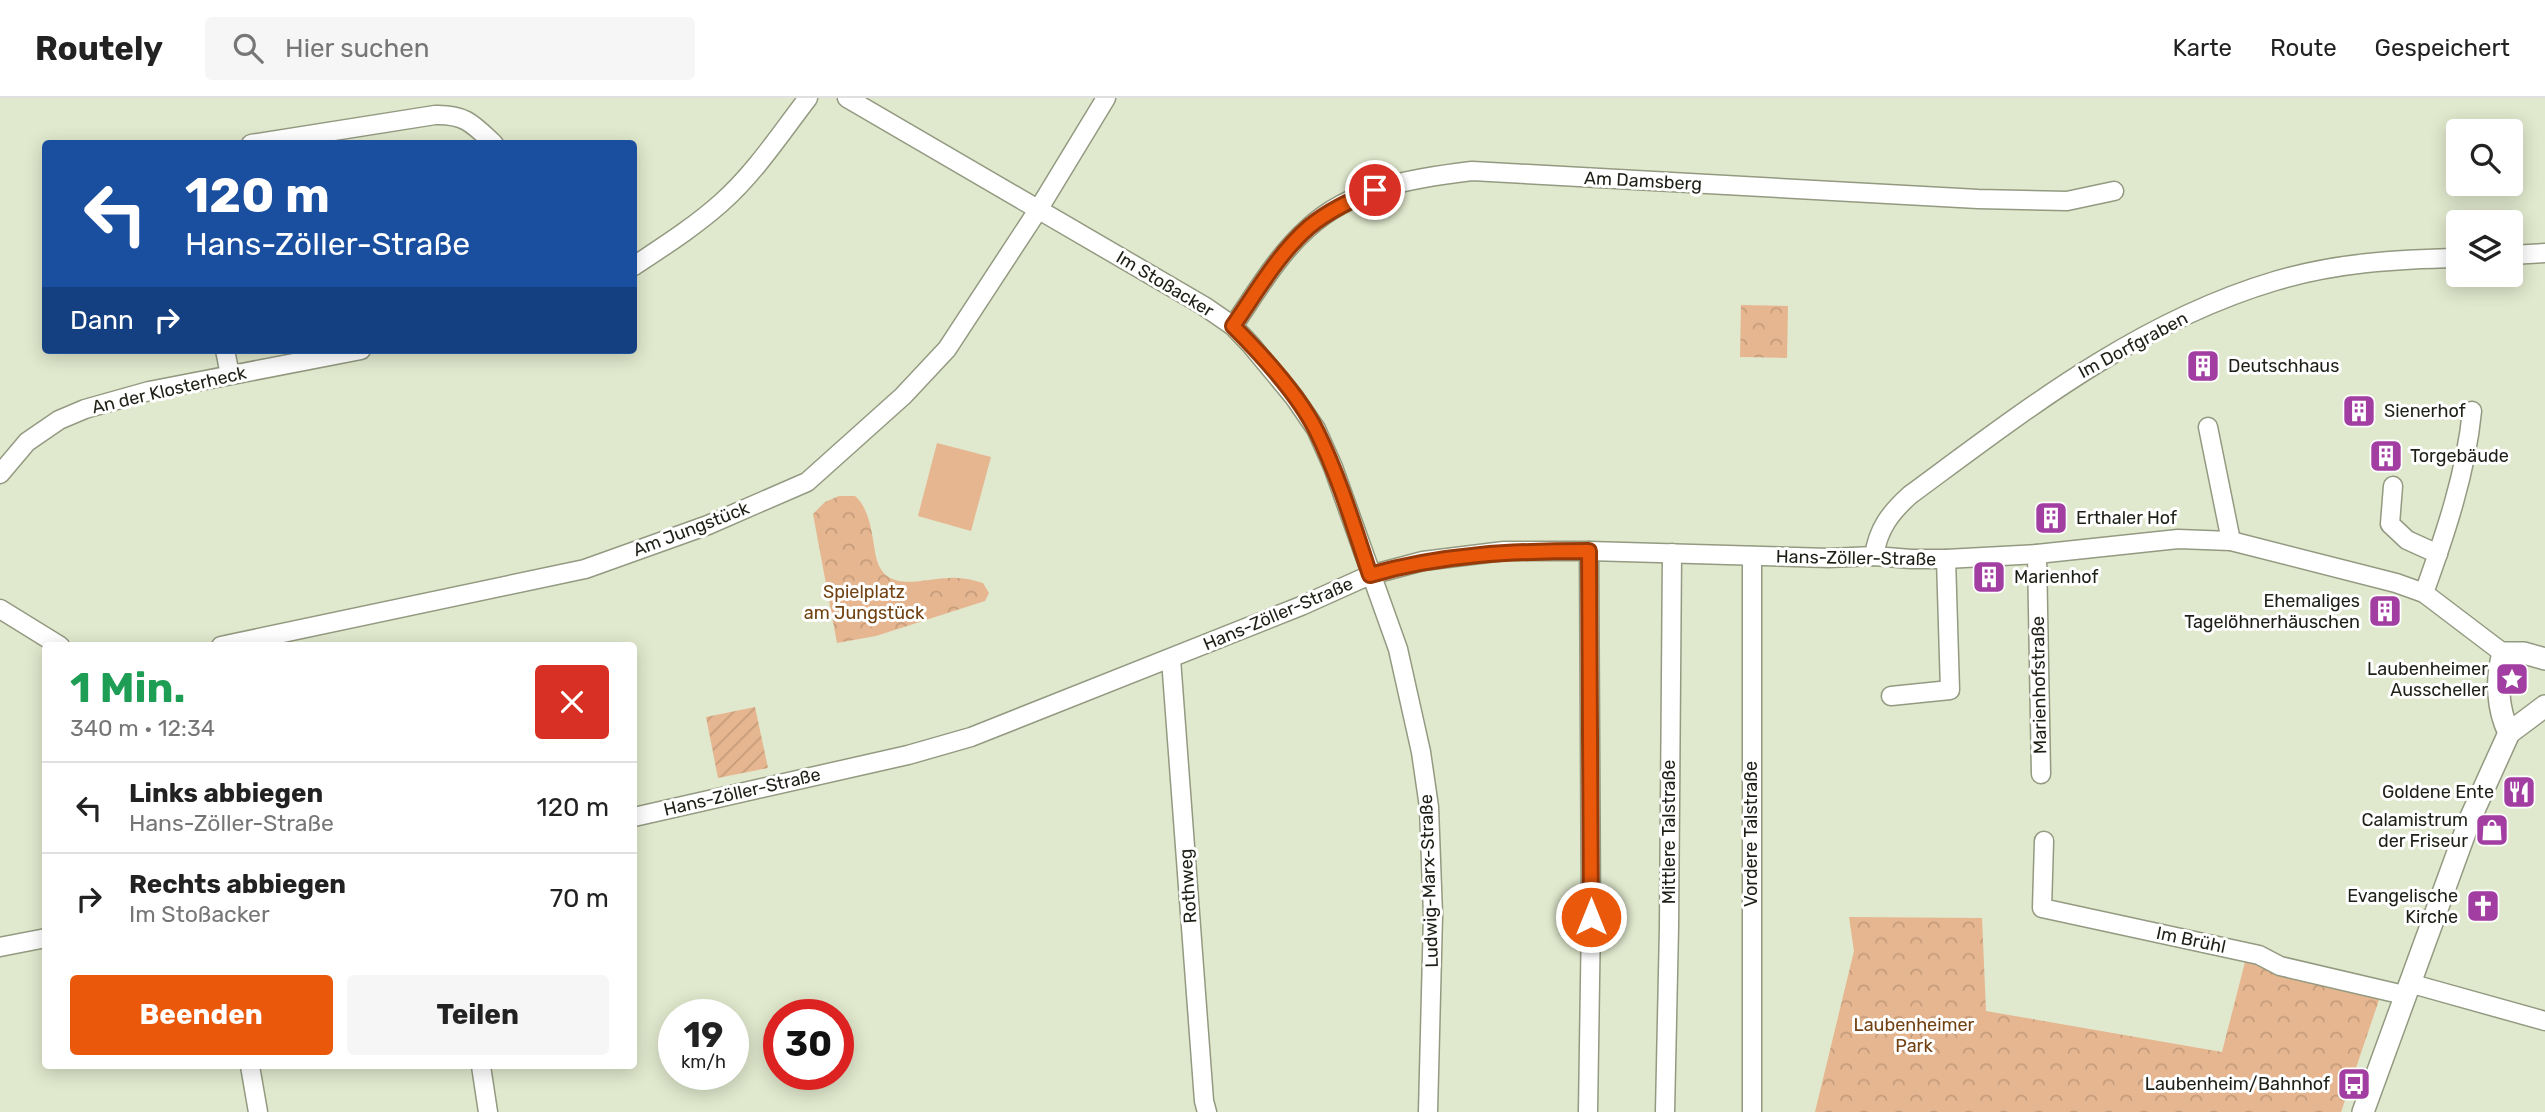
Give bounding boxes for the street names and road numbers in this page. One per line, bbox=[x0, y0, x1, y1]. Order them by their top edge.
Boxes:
street label: Am Damsberg bbox=[1583, 167, 1703, 195]
street label: Im Stoßacker bbox=[1112, 246, 1218, 322]
street label: Im Dorfgraben bbox=[2075, 307, 2191, 383]
street label: An der Klosterheck bbox=[90, 361, 249, 418]
street label: Am Jungstück bbox=[630, 497, 753, 561]
street label: Hans-Zöller-Straße bbox=[1776, 546, 1936, 570]
street label: Hans-Zöller-Straße bbox=[1200, 573, 1356, 655]
street label: Marienhofstraße bbox=[2027, 616, 2051, 754]
street label: Mittlere Talstraße bbox=[1658, 760, 1680, 904]
street label: Vordere Talstraße bbox=[1740, 761, 1762, 907]
street label: Hans-Zöller-Straße bbox=[661, 763, 823, 821]
street label: Ludwig-Marx-Straße bbox=[1415, 794, 1443, 968]
street label: Rothweg bbox=[1174, 848, 1202, 924]
street label: Im Brühl bbox=[2154, 922, 2228, 958]

